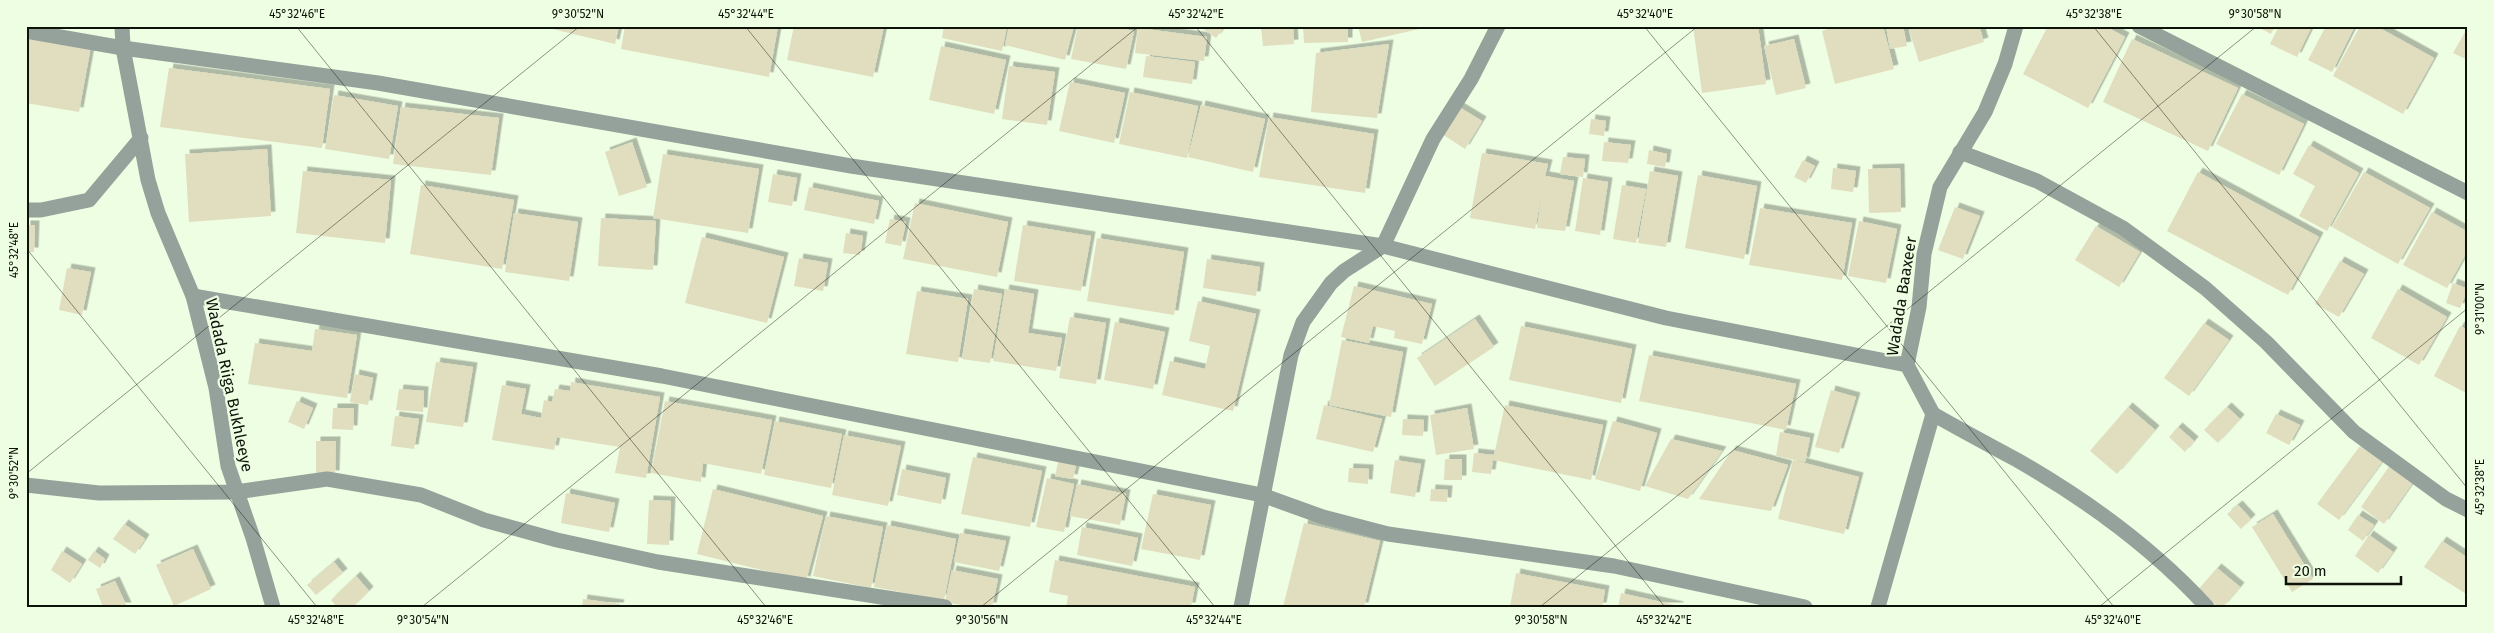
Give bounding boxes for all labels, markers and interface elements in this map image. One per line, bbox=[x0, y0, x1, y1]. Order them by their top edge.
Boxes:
text: 45°32'46"E bbox=[269, 7, 325, 21]
text: 9°30'52"N bbox=[552, 7, 604, 21]
text: 45°32'44"E bbox=[718, 7, 774, 21]
text: 45°32'42"E bbox=[1168, 7, 1224, 21]
text: 45°32'40"E bbox=[1617, 7, 1673, 21]
text: 45°32'38"E bbox=[2066, 7, 2122, 21]
text: 9°30'58"N bbox=[2228, 7, 2282, 21]
text: 45°32'48"E bbox=[7, 222, 21, 278]
street label: Wadada Baaxeer bbox=[1883, 234, 1920, 357]
text: 9°31'00"N bbox=[2473, 283, 2487, 335]
street label: Wadada Riiga Bukhleeye bbox=[202, 297, 257, 474]
text: 9°30'52"N bbox=[7, 447, 21, 499]
text: 45°32'38"E bbox=[2473, 459, 2487, 515]
scale bar bbox=[2286, 553, 2402, 585]
text: 20 m bbox=[2294, 562, 2327, 580]
text: 45°32'48"E bbox=[288, 613, 344, 627]
text: 9°30'54"N bbox=[397, 613, 449, 627]
text: 45°32'46"E bbox=[737, 613, 793, 627]
text: 9°30'56"N bbox=[956, 613, 1008, 627]
text: 45°32'44"E bbox=[1186, 613, 1242, 627]
text: 9°30'58"N bbox=[1514, 613, 1568, 627]
text: 45°32'42"E bbox=[1636, 613, 1692, 627]
text: 45°32'40"E bbox=[2085, 613, 2141, 627]

